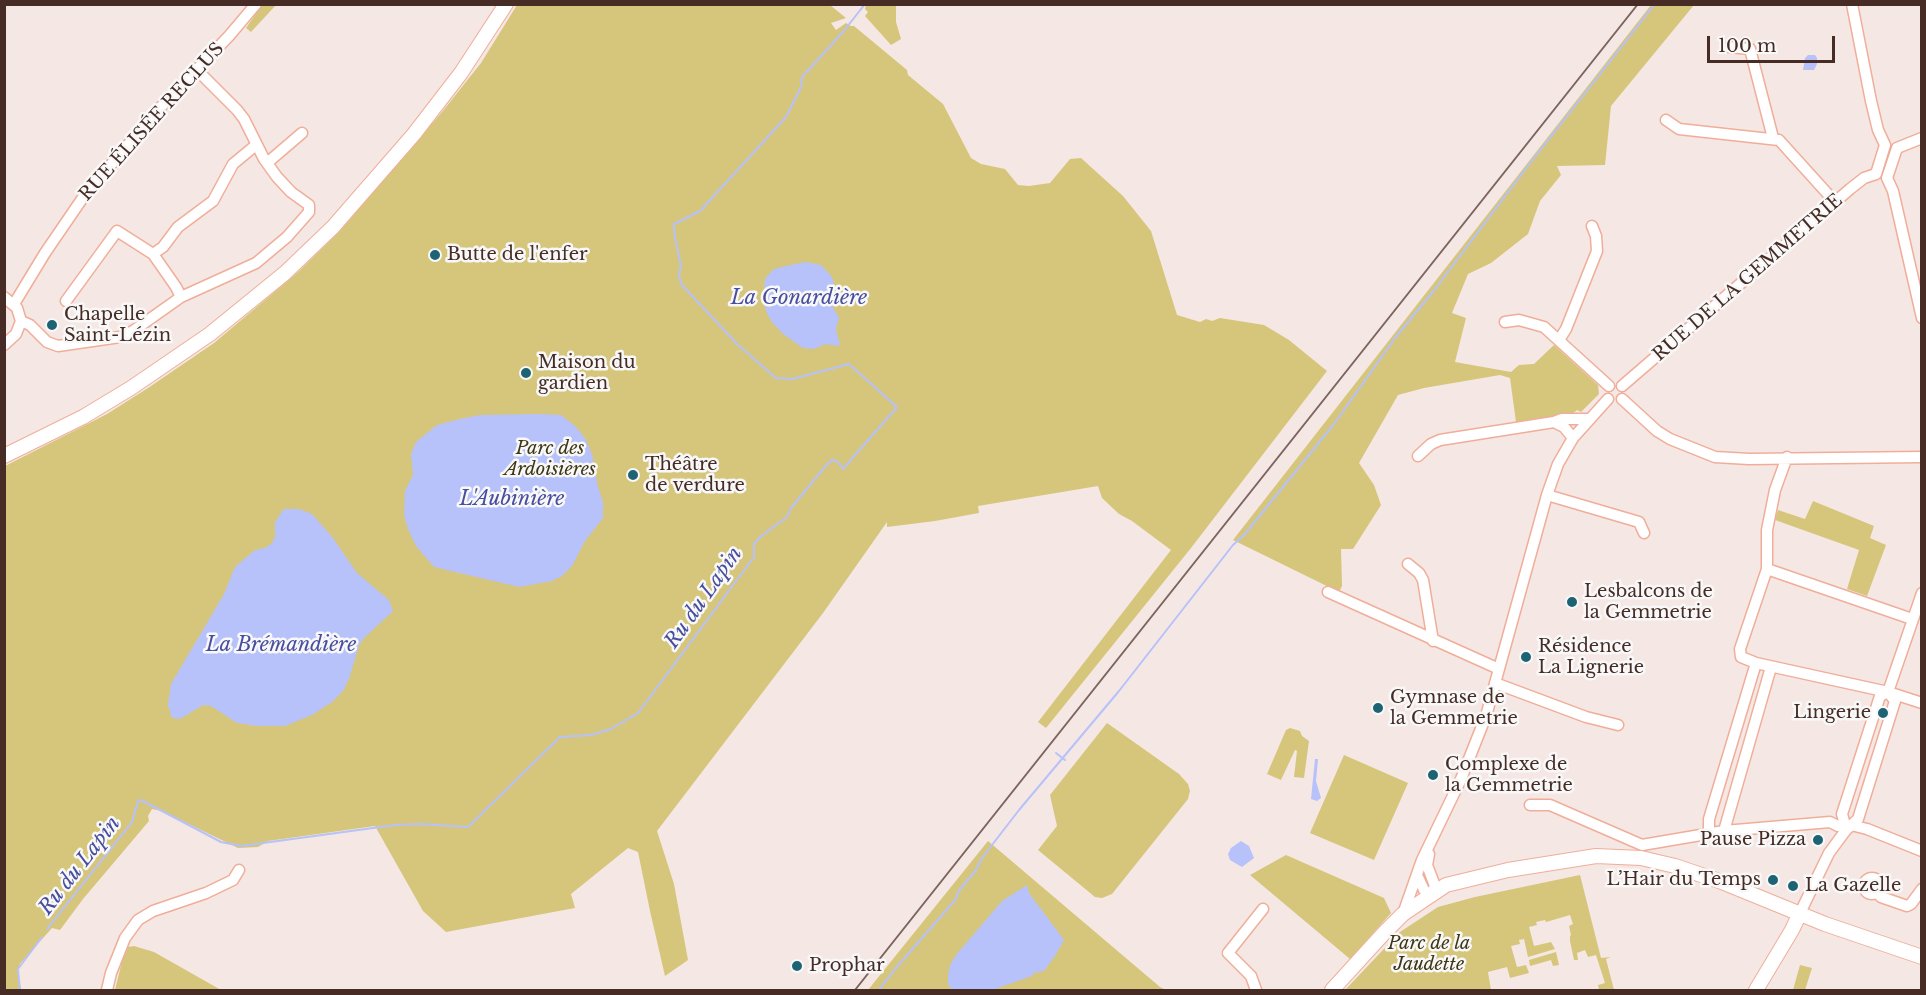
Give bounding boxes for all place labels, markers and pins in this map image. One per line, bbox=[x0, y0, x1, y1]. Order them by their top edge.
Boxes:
place label: Butte de l'enfer bbox=[447, 244, 588, 266]
marker: Butte de l'enfer bbox=[428, 248, 442, 262]
place label: Chapelle Saint-Lézin bbox=[64, 304, 171, 346]
marker: Chapelle Saint-Lézin bbox=[45, 318, 59, 332]
place label: Maison du gardien bbox=[538, 352, 635, 394]
marker: Maison du gardien bbox=[519, 366, 533, 380]
place label: Théâtre de verdure bbox=[645, 454, 745, 496]
marker: Théâtre de verdure bbox=[626, 468, 640, 482]
place label: Lesbalcons de la Gemmetrie bbox=[1584, 581, 1713, 624]
marker: Lesbalcons de la Gemmetrie bbox=[1565, 595, 1579, 609]
place label: Résidence La Lignerie bbox=[1538, 636, 1644, 678]
marker: Résidence La Lignerie bbox=[1519, 650, 1533, 664]
place label: Gymnase de la Gemmetrie bbox=[1390, 687, 1518, 730]
marker: Gymnase de la Gemmetrie bbox=[1371, 701, 1385, 715]
place label: Lingerie bbox=[1793, 702, 1871, 724]
marker: Lingerie bbox=[1876, 706, 1890, 720]
place label: Complexe de la Gemmetrie bbox=[1445, 754, 1573, 796]
marker: Complexe de la Gemmetrie bbox=[1426, 768, 1440, 782]
place label: Pause Pizza bbox=[1700, 829, 1806, 851]
marker: Pause Pizza bbox=[1811, 833, 1825, 847]
place label: L’Hair du Temps bbox=[1607, 869, 1761, 891]
marker: L’Hair du Temps bbox=[1766, 873, 1780, 887]
place label: La Gazelle bbox=[1805, 875, 1901, 897]
marker: La Gazelle bbox=[1786, 879, 1800, 893]
place label: Prophar bbox=[809, 955, 885, 977]
marker: Prophar bbox=[790, 959, 804, 973]

